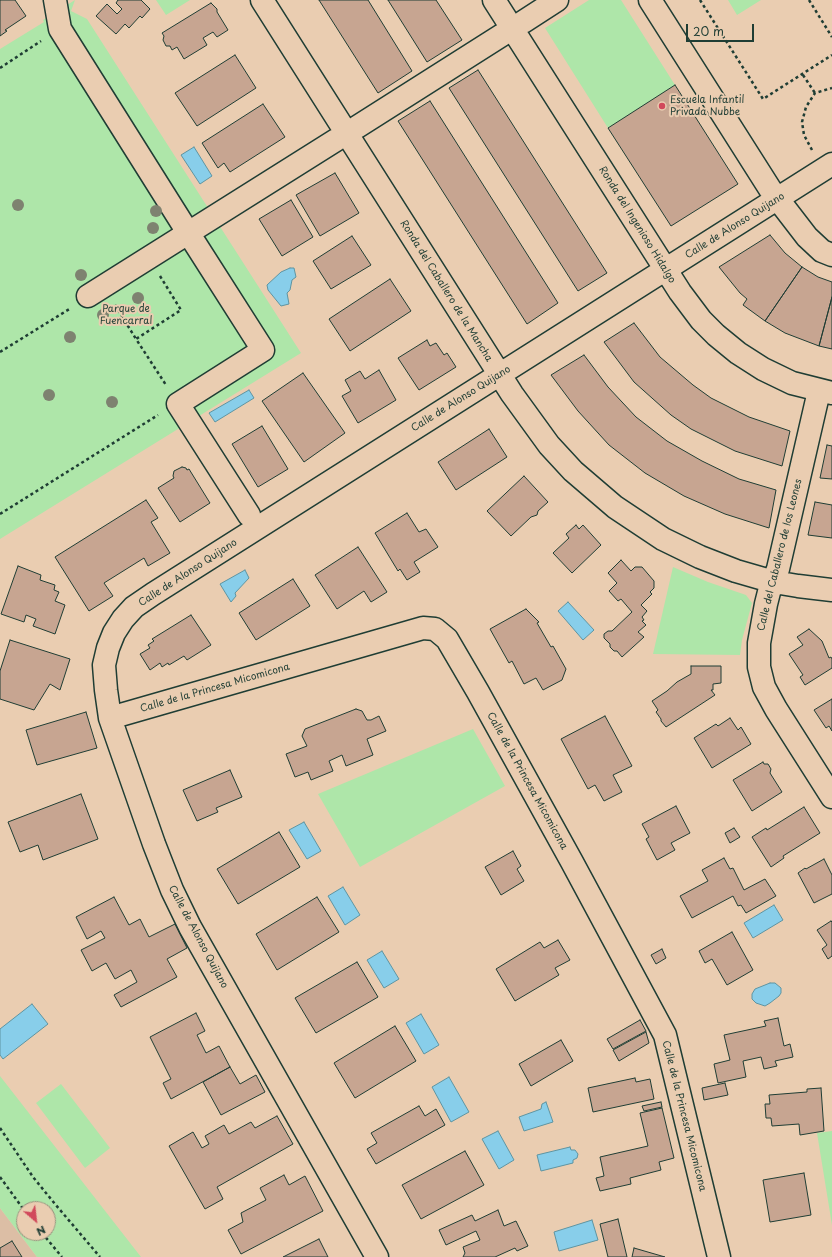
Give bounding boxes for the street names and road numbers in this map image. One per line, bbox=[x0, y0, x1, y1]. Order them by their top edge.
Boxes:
street label: Ronda del Ingenioso Hidalgo bbox=[596, 164, 678, 286]
street label: Calle de Alonso Quijano bbox=[683, 190, 787, 262]
street label: Ronda del Caballero de la Mancha bbox=[397, 218, 495, 364]
street label: Calle de Alonso Quijano bbox=[409, 363, 513, 435]
street label: Calle del Caballero de los Leones bbox=[755, 478, 805, 632]
street label: Calle de Alonso Quijano bbox=[137, 537, 239, 609]
street label: Calle de la Princesa Micomicona bbox=[139, 661, 291, 715]
street label: Calle de la Princesa Micomicona bbox=[484, 710, 570, 852]
street label: Calle de Alonso Quijano bbox=[166, 883, 230, 991]
street label: Calle de la Princesa Micomicona bbox=[659, 1039, 709, 1193]

